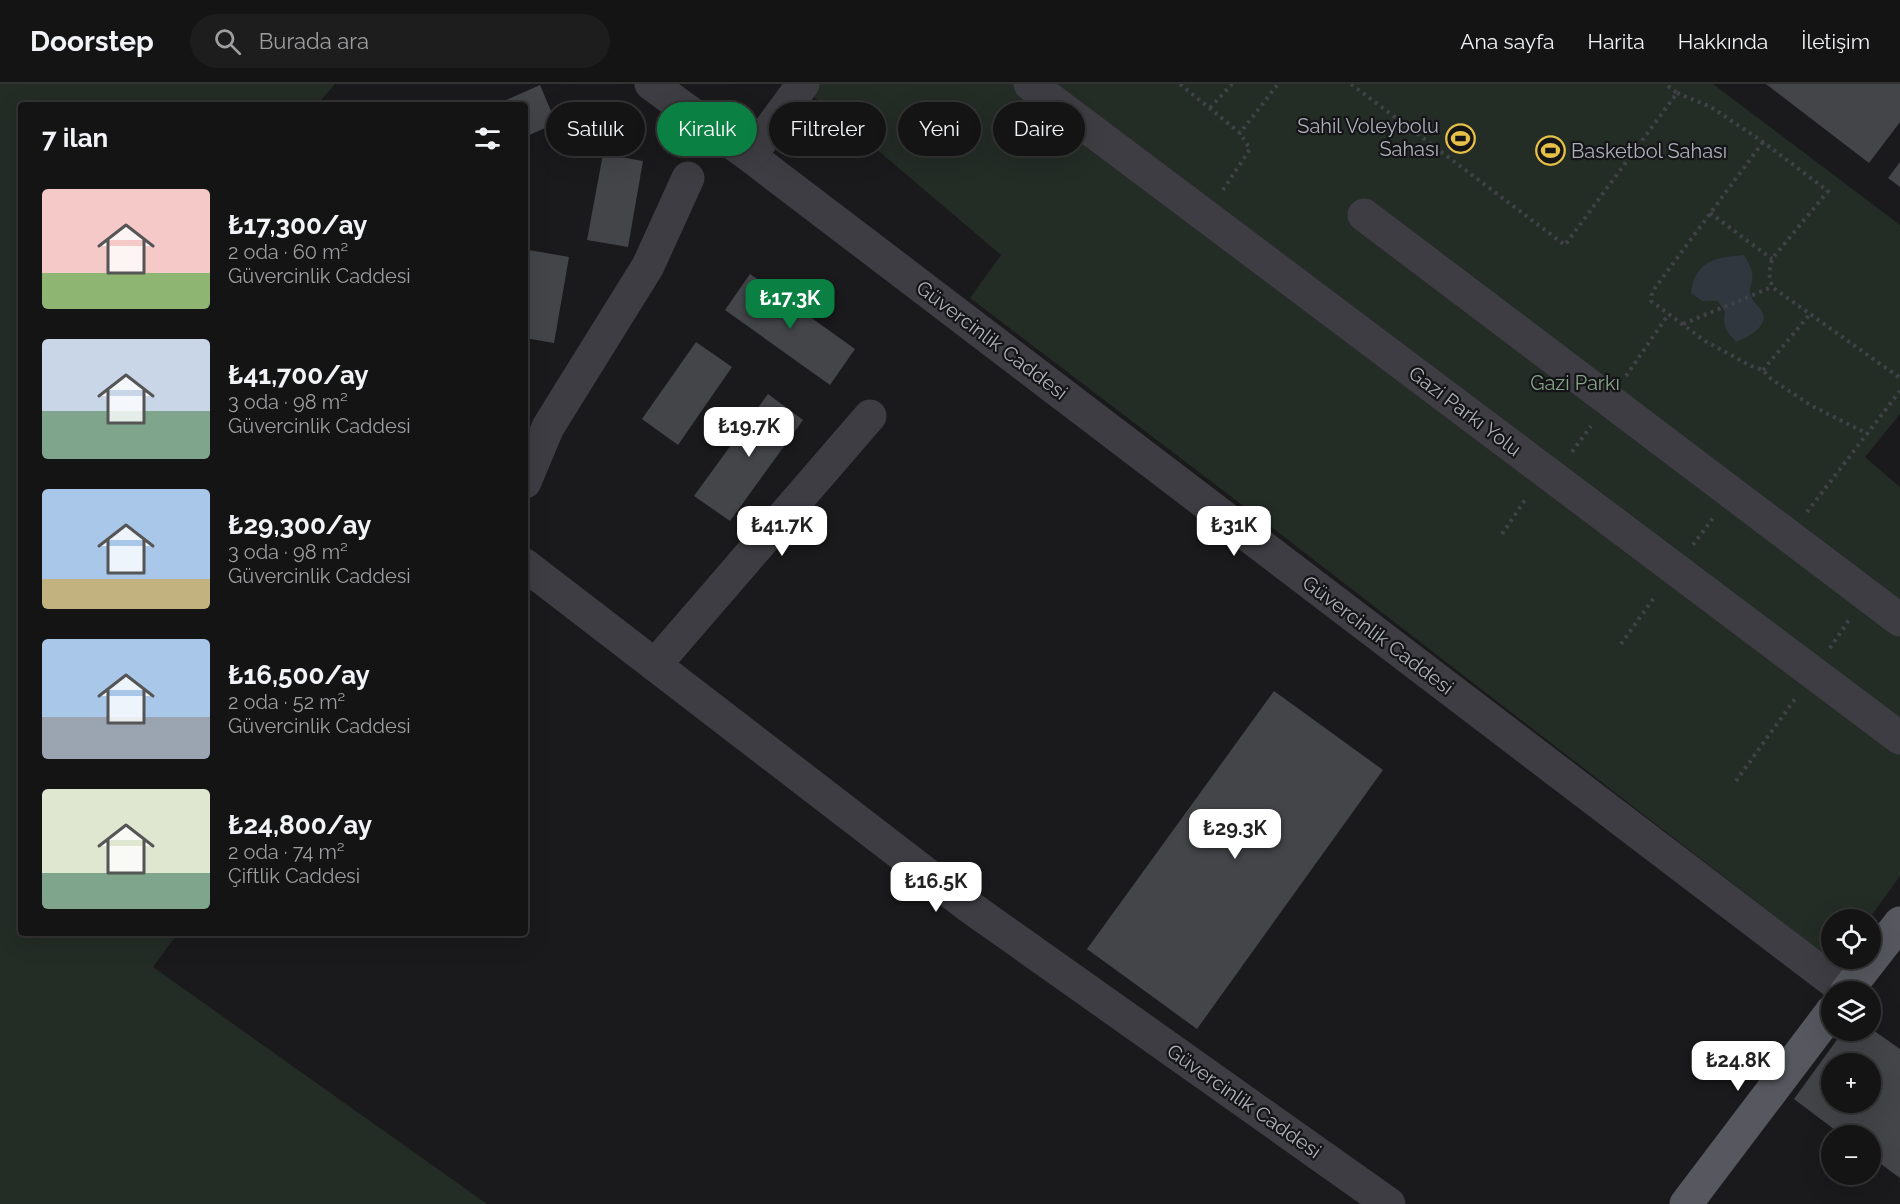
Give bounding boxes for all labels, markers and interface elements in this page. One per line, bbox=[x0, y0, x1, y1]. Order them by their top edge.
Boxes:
search box bbox=[190, 14, 610, 68]
text: Doorstep bbox=[30, 25, 154, 58]
icon: search bbox=[211, 25, 244, 58]
text: Burada ara bbox=[259, 28, 369, 54]
text: Ana sayfa bbox=[1460, 29, 1555, 54]
text: Harita bbox=[1588, 29, 1645, 54]
text: Hakkında bbox=[1678, 29, 1768, 54]
text: İletişim bbox=[1801, 29, 1870, 54]
chip: Satılık bbox=[546, 102, 645, 156]
chip: Kiralık bbox=[657, 102, 757, 156]
chip: Filtreler bbox=[769, 102, 886, 156]
chip: Yeni bbox=[898, 102, 981, 156]
chip: Daire bbox=[993, 102, 1085, 156]
place label: Sahil Voleybolu Sahası bbox=[1297, 114, 1439, 161]
icon: filters bbox=[471, 122, 504, 155]
sports icon: Sahil Voleybolu Sahası bbox=[1444, 122, 1476, 154]
text: 7 ilan bbox=[42, 123, 108, 153]
sports icon: Basketbol Sahası bbox=[1534, 135, 1566, 167]
place label: Basketbol Sahası bbox=[1571, 139, 1727, 163]
text: ₺17,300/ay bbox=[228, 210, 367, 240]
icon: home bbox=[90, 213, 162, 285]
text: 2 oda · 60 m² bbox=[228, 240, 348, 264]
text: Güvercinlik Caddesi bbox=[228, 264, 411, 288]
street label: Güvercinlik Caddesi bbox=[912, 275, 1072, 405]
pin: ₺17.3K bbox=[741, 279, 839, 330]
text: ₺17.3K bbox=[760, 286, 820, 310]
text: ₺41,700/ay bbox=[228, 360, 369, 390]
street label: Gazi Parkı Yolu bbox=[1404, 361, 1526, 461]
icon: home bbox=[90, 363, 162, 435]
park label: Gazi Parkı bbox=[1530, 371, 1620, 395]
text: 3 oda · 98 m² bbox=[228, 390, 348, 414]
pin: ₺19.7K bbox=[700, 407, 798, 458]
text: Güvercinlik Caddesi bbox=[228, 414, 411, 438]
text: ₺19.7K bbox=[718, 414, 780, 438]
pin: ₺41.7K bbox=[733, 506, 831, 557]
pin: ₺31K bbox=[1198, 506, 1270, 557]
text: ₺29,300/ay bbox=[228, 510, 371, 540]
icon: home bbox=[90, 513, 162, 585]
text: ₺41.7K bbox=[751, 513, 813, 537]
text: ₺31K bbox=[1211, 513, 1257, 537]
text: 3 oda · 98 m² bbox=[228, 540, 348, 564]
text: Güvercinlik Caddesi bbox=[228, 564, 411, 588]
street label: Güvercinlik Caddesi bbox=[1298, 570, 1458, 700]
text: ₺16,500/ay bbox=[228, 660, 370, 690]
icon: home bbox=[90, 663, 162, 735]
text: 2 oda · 52 m² bbox=[228, 690, 345, 714]
text: Güvercinlik Caddesi bbox=[228, 714, 411, 738]
pin: ₺29.3K bbox=[1186, 809, 1284, 860]
text: ₺24,800/ay bbox=[228, 810, 372, 840]
icon: home bbox=[90, 813, 162, 885]
text: ₺29.3K bbox=[1203, 816, 1267, 840]
text: 2 oda · 74 m² bbox=[228, 840, 345, 864]
pin: ₺16.5K bbox=[887, 862, 985, 913]
text: Çiftlik Caddesi bbox=[228, 864, 360, 888]
text: ₺16.5K bbox=[905, 869, 967, 893]
map controls bbox=[1821, 909, 1881, 1185]
button: locate bbox=[1821, 909, 1881, 969]
button: layers bbox=[1821, 981, 1881, 1041]
street label: Güvercinlik Caddesi bbox=[1162, 1039, 1326, 1163]
pin: ₺24.8K bbox=[1689, 1041, 1787, 1092]
text: ₺24.8K bbox=[1706, 1048, 1770, 1072]
button: + bbox=[1821, 1053, 1881, 1113]
button: − bbox=[1821, 1125, 1881, 1185]

